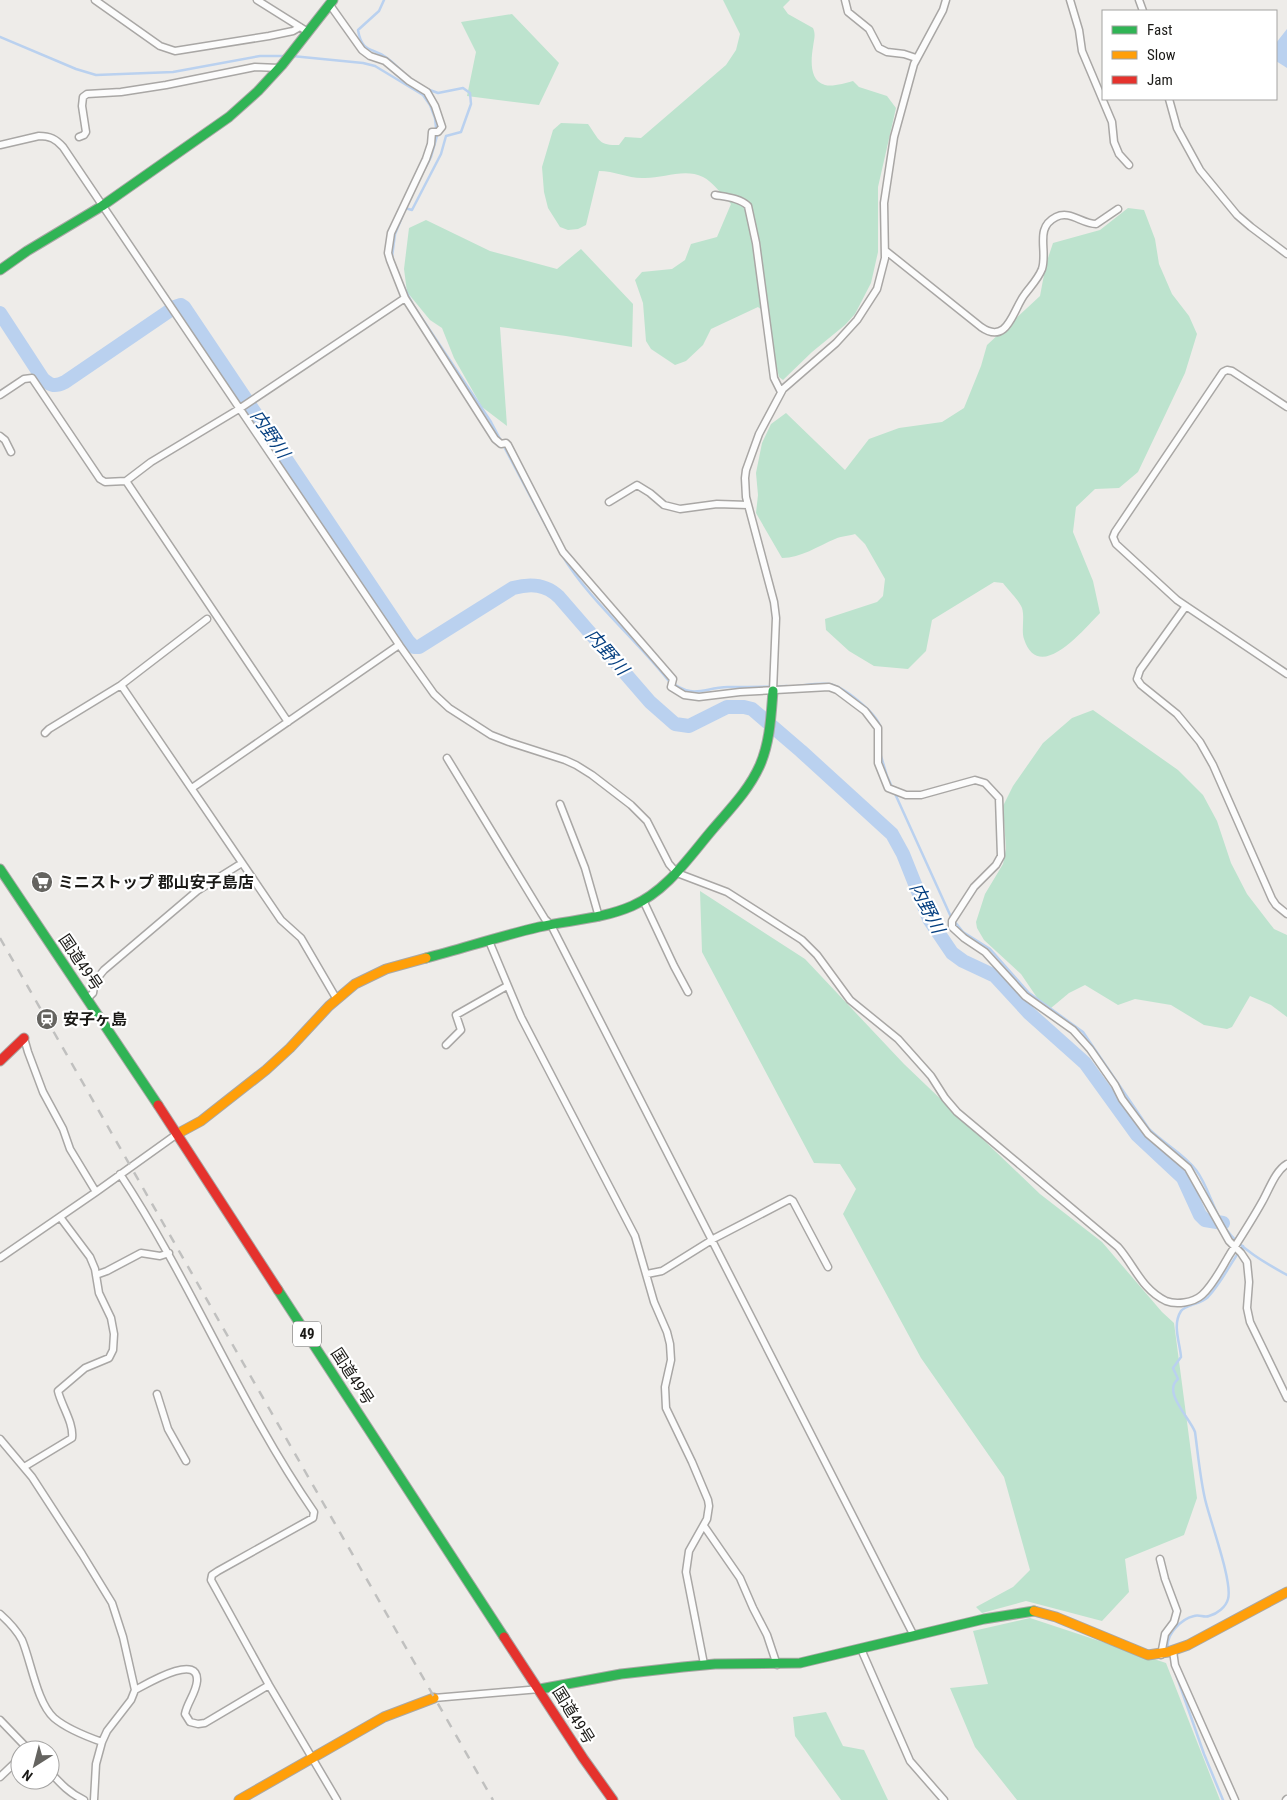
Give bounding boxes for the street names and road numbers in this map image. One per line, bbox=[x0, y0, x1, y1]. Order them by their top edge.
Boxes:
street label: 国道49号 bbox=[55, 931, 106, 994]
road number: 49 bbox=[293, 1322, 321, 1346]
street label: 国道49号 bbox=[327, 1344, 378, 1408]
street label: 国道49号 bbox=[549, 1683, 599, 1747]

